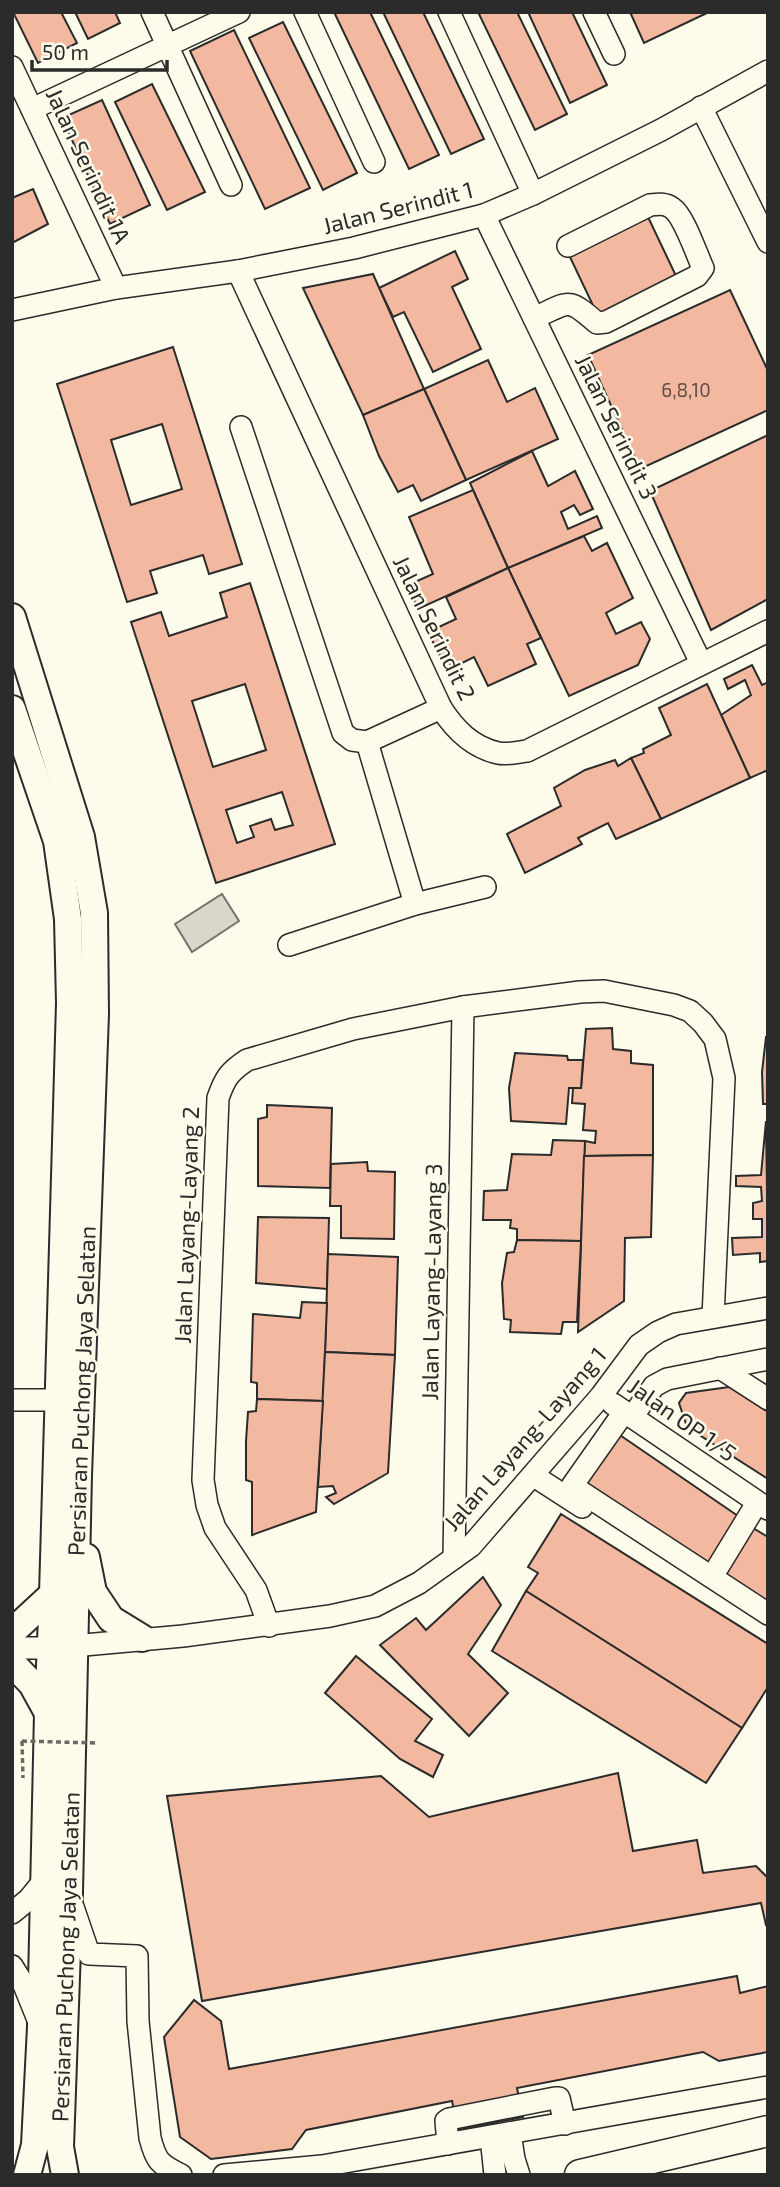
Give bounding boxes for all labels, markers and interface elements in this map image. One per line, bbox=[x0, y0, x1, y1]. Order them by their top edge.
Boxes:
scale bar bbox=[32, 28, 166, 72]
text: 50 m bbox=[42, 39, 89, 64]
street label: Jalan Serindit 1A bbox=[41, 83, 137, 248]
street label: Jalan Serindit 1 bbox=[320, 175, 476, 239]
street label: Jalan Serindit 3 bbox=[570, 350, 664, 503]
house number: 6,8,10 bbox=[661, 378, 711, 401]
street label: Jalan Serindit 2 bbox=[388, 551, 482, 705]
street label: Jalan Layang-Layang 2 bbox=[168, 1106, 204, 1344]
street label: Jalan Layang-Layang 3 bbox=[415, 1163, 447, 1401]
street label: Persiaran Puchong Jaya Selatan bbox=[61, 1225, 101, 1557]
street label: Jalan Layang-Layang 1 bbox=[437, 1341, 611, 1536]
street label: Jalan OP 1/5 bbox=[623, 1372, 742, 1467]
street label: Persiaran Puchong Jaya Selatan bbox=[45, 1791, 85, 2123]

